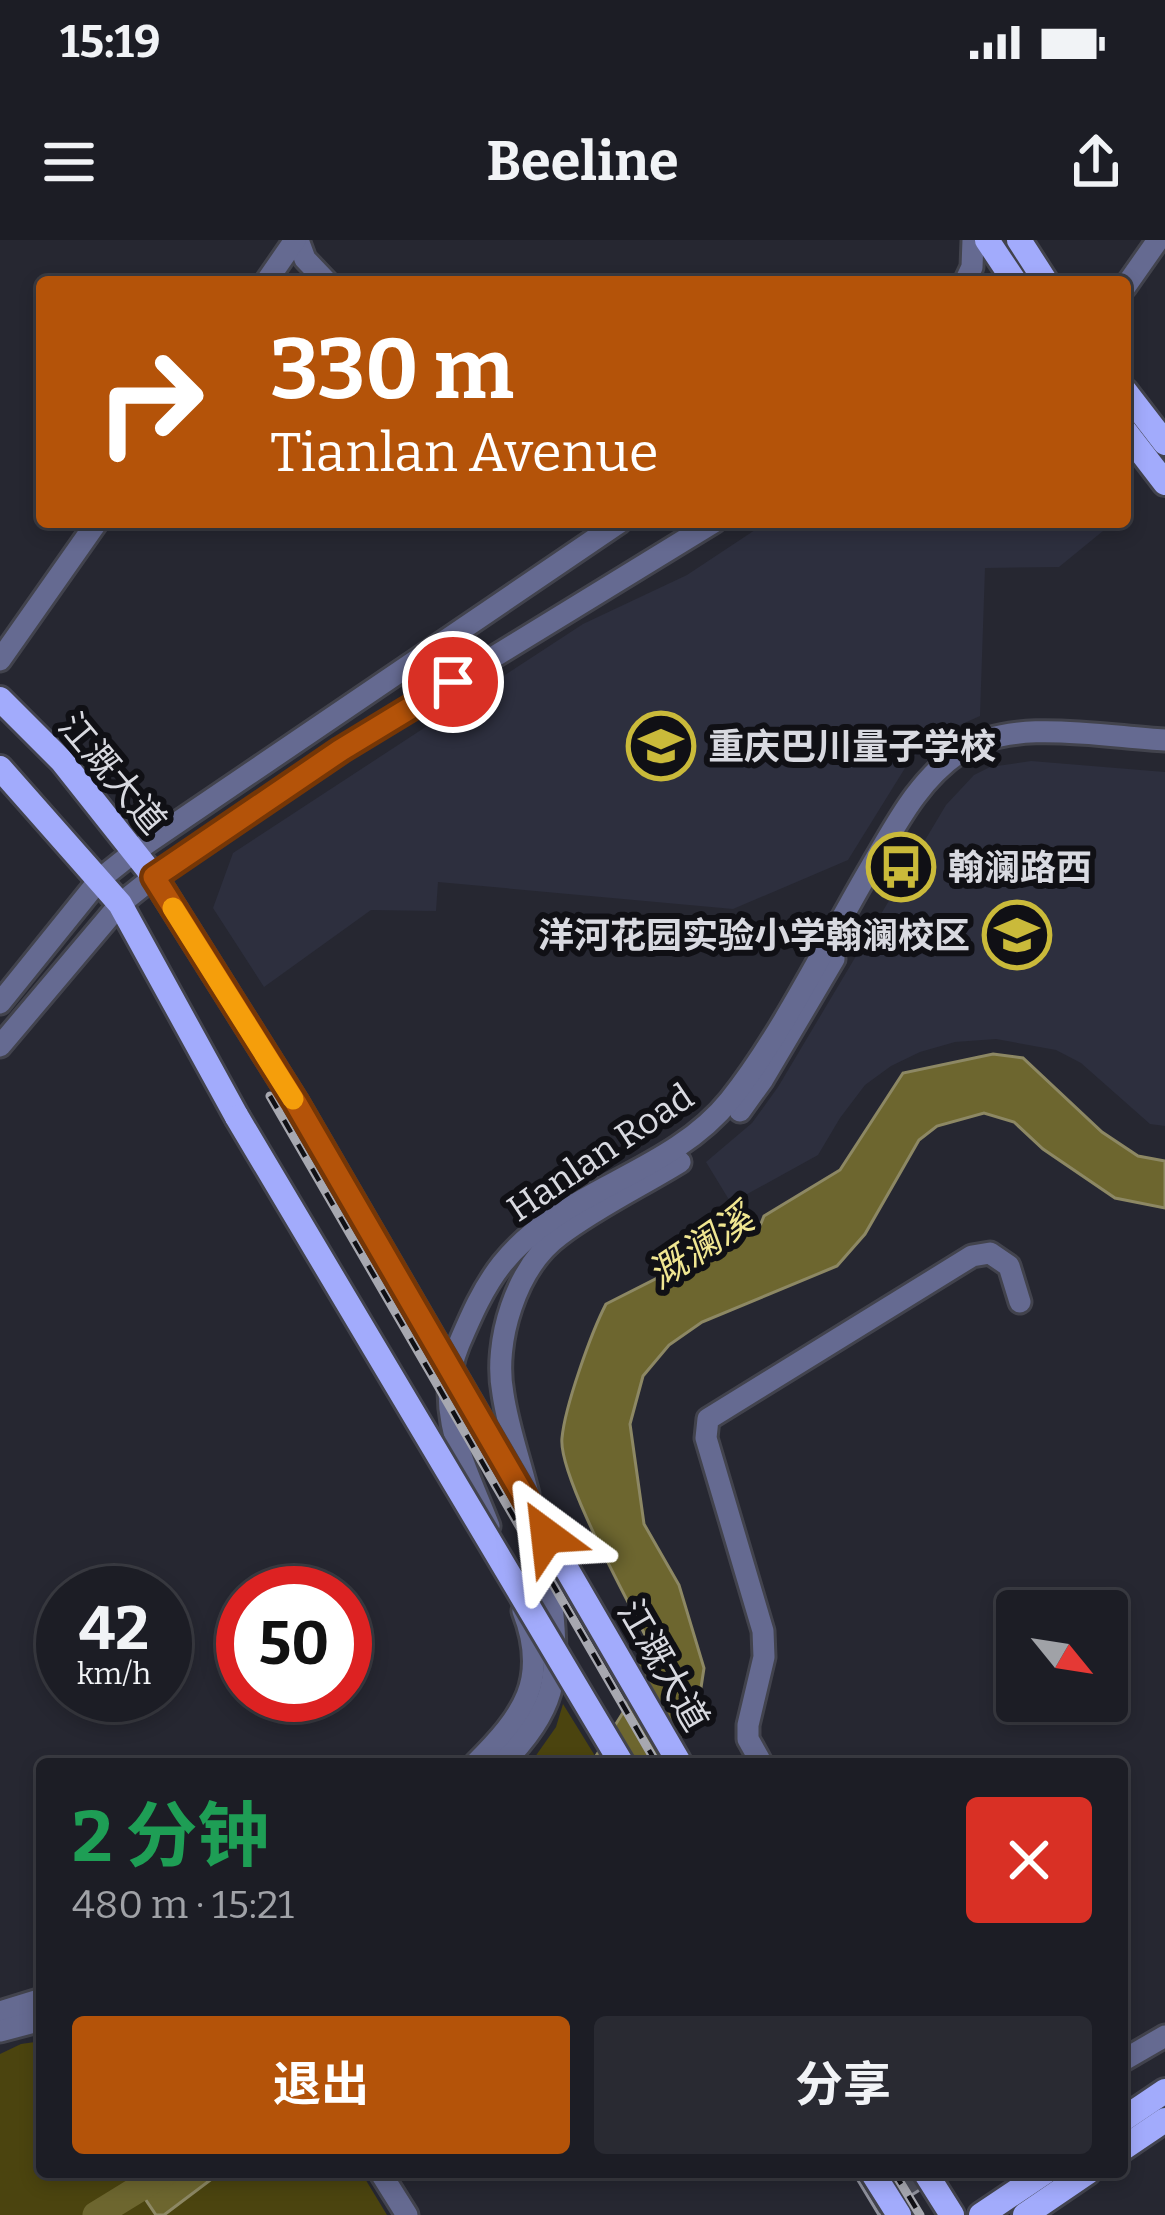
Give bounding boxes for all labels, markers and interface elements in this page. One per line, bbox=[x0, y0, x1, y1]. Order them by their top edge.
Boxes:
text: 15:19 bbox=[60, 15, 161, 69]
icon: menu bbox=[36, 129, 102, 195]
icon: share bbox=[1063, 129, 1129, 195]
text: Beeline bbox=[486, 130, 679, 194]
text: 330 m bbox=[270, 319, 514, 420]
icon: right bbox=[72, 324, 228, 480]
text: Tianlan Avenue bbox=[270, 421, 659, 485]
pin bbox=[402, 631, 504, 733]
icon: arrive bbox=[420, 649, 486, 715]
street label: 江溉大道 bbox=[49, 704, 175, 843]
school or university icon: 重庆巴川量子学校 bbox=[626, 711, 696, 781]
place label: 重庆巴川量子学校 bbox=[708, 725, 996, 769]
bus stop icon: 翰澜路西 bbox=[866, 832, 936, 902]
place label: 翰澜路西 bbox=[948, 846, 1092, 890]
school or university icon: 洋河花园实验小学翰澜校区 bbox=[982, 900, 1052, 970]
place label: 洋河花园实验小学翰澜校区 bbox=[538, 914, 970, 958]
street label: Hanlan Road bbox=[499, 1075, 702, 1231]
water label: 溉澜溪 bbox=[639, 1193, 765, 1299]
position arrow bbox=[484, 1473, 610, 1599]
speed limit sign: 50 bbox=[216, 1566, 372, 1722]
north arrow bbox=[996, 1590, 1128, 1722]
map controls bbox=[996, 1590, 1128, 1722]
street label: 江溉大道 bbox=[608, 1592, 718, 1739]
text: 42 bbox=[79, 1593, 149, 1665]
text: km/h bbox=[77, 1656, 151, 1692]
text: 2 分钟 bbox=[72, 1794, 270, 1880]
button: close bbox=[966, 1797, 1092, 1923]
text: 480 m · 15:21 bbox=[72, 1882, 294, 1928]
button: 退出 bbox=[72, 2016, 570, 2154]
button: 分享 bbox=[594, 2016, 1092, 2154]

